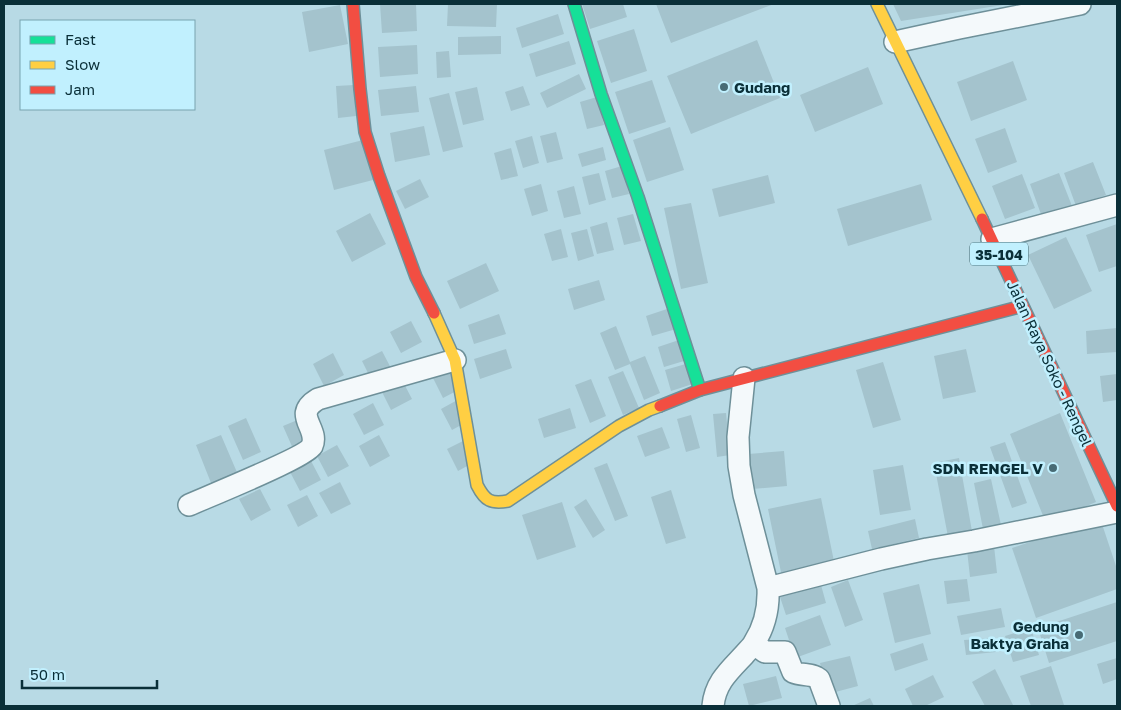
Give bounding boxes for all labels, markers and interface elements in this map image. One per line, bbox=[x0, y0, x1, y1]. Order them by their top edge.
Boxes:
legend bbox=[20, 20, 195, 110]
text: Fast bbox=[65, 30, 96, 48]
text: Slow bbox=[65, 55, 100, 73]
place label: Gudang bbox=[734, 78, 790, 96]
text: Jam bbox=[65, 80, 95, 98]
marker: Gudang bbox=[718, 81, 730, 93]
road number: 35-104 bbox=[970, 242, 1028, 266]
street label: Jalan Raya Soko - Rengel bbox=[1004, 277, 1097, 449]
place label: SDN RENGEL V bbox=[933, 459, 1043, 477]
marker: SDN RENGEL V bbox=[1047, 462, 1059, 474]
place label: Gedung Baktya Graha bbox=[971, 617, 1069, 652]
marker: Gedung Baktya Graha bbox=[1073, 629, 1085, 641]
scale bar bbox=[22, 658, 158, 690]
text: 50 m bbox=[30, 665, 65, 683]

